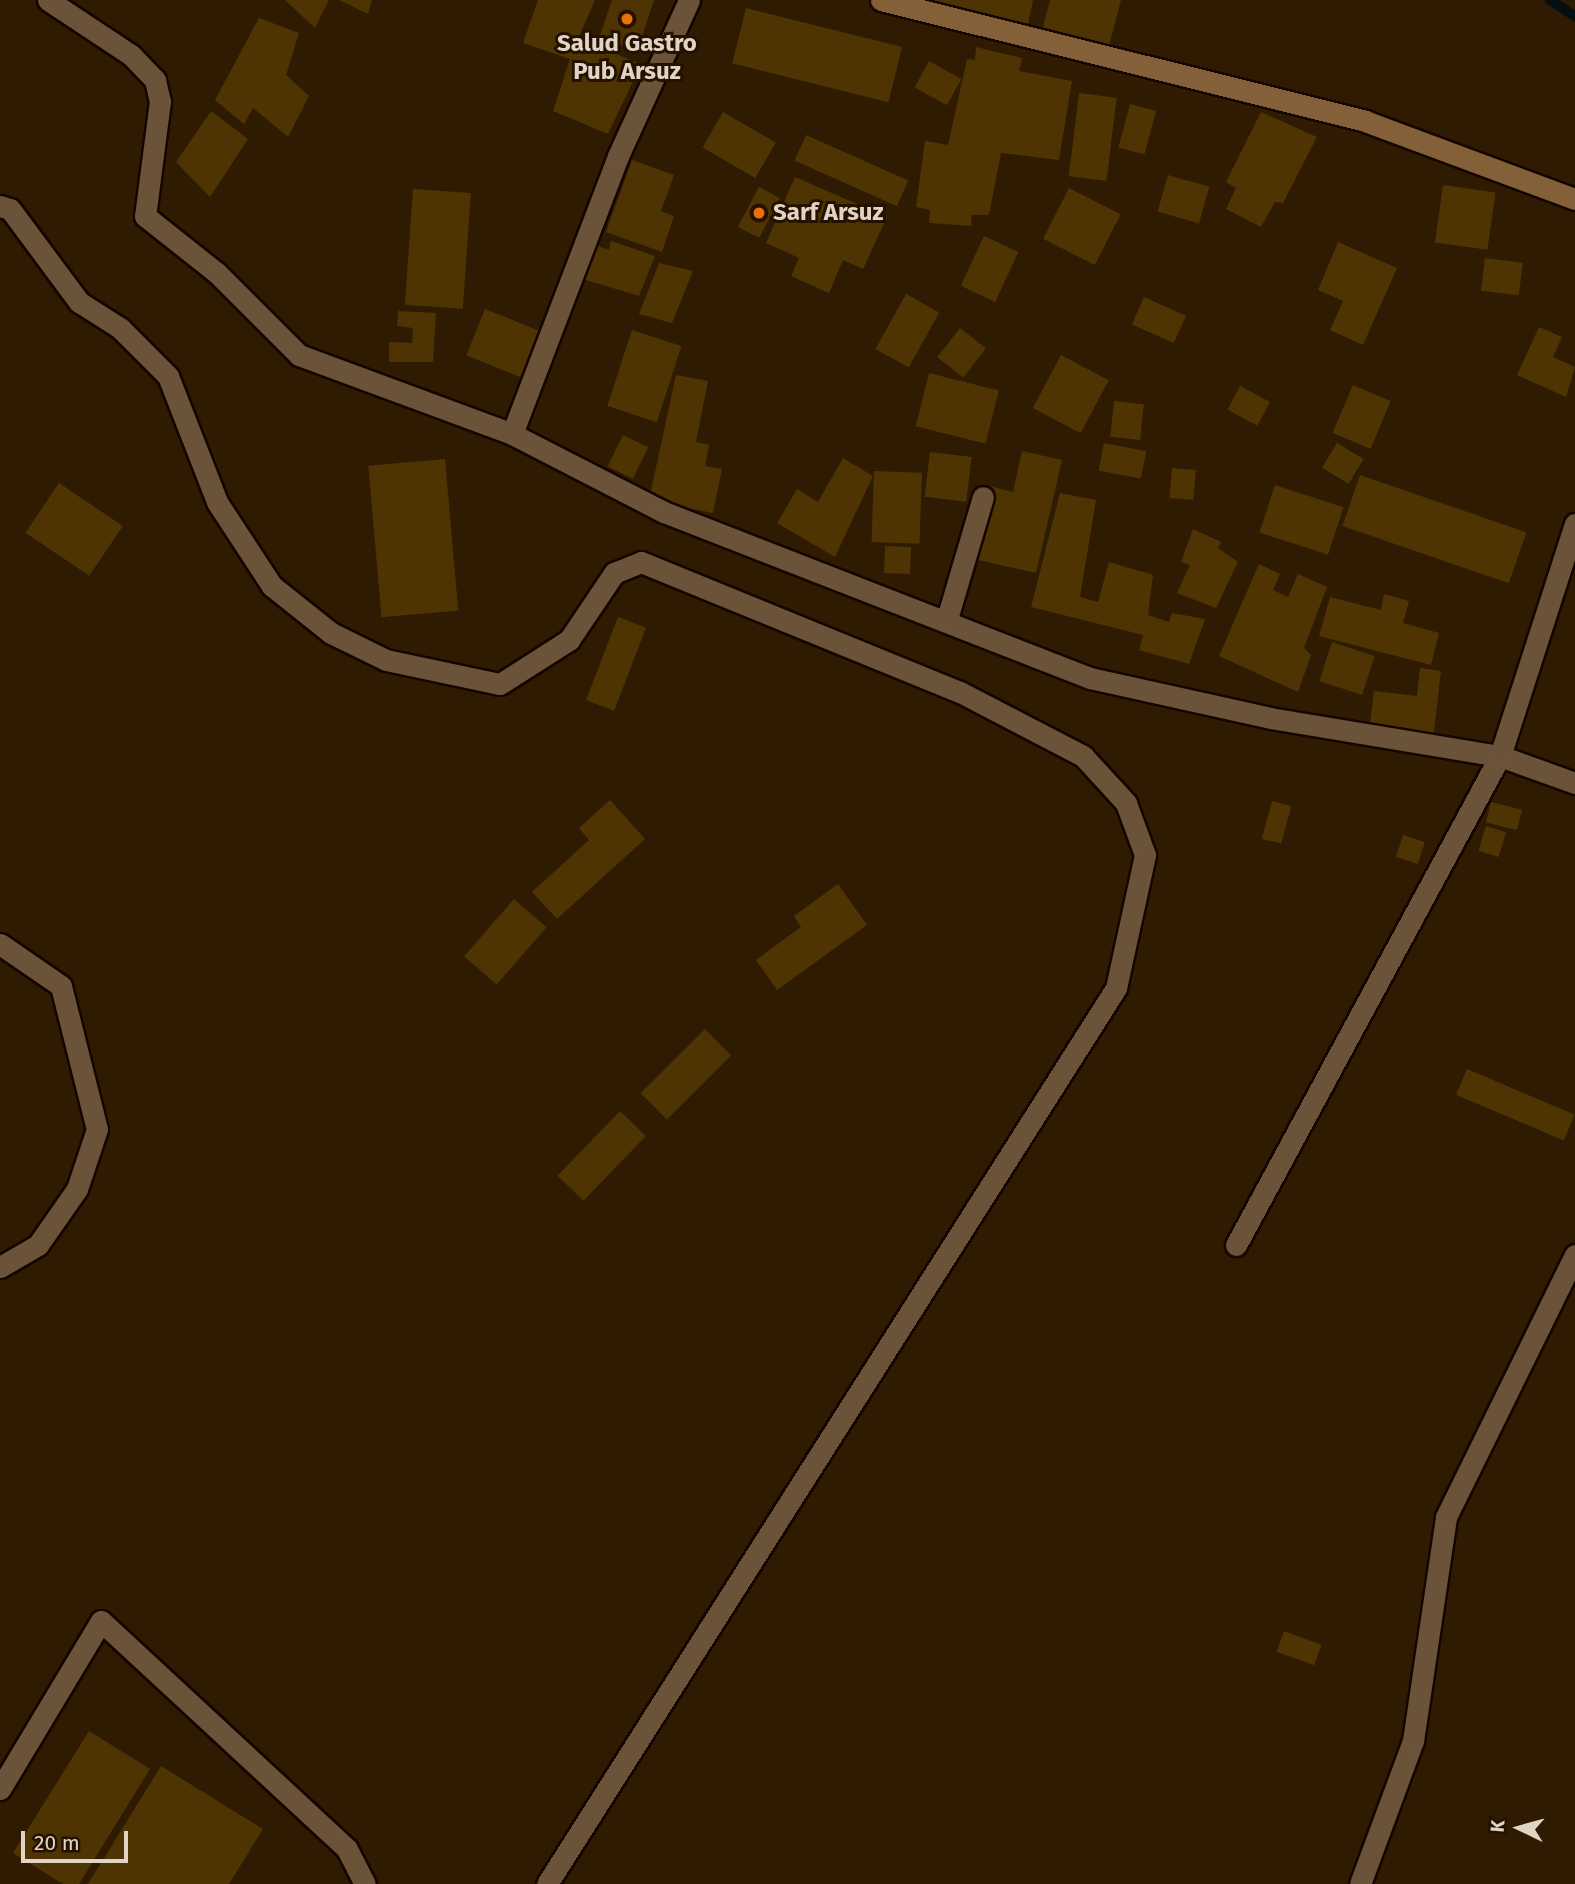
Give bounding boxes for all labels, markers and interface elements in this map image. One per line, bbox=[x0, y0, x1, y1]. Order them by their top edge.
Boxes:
marker: Salud Gastro Pub Arsuz bbox=[619, 11, 635, 27]
place label: Salud Gastro Pub Arsuz bbox=[557, 30, 697, 86]
place label: Sarf Arsuz bbox=[773, 199, 884, 227]
marker: Sarf Arsuz bbox=[751, 205, 767, 221]
north arrow bbox=[1484, 1793, 1554, 1863]
scale bar bbox=[24, 1818, 131, 1862]
text: K bbox=[1486, 1819, 1510, 1833]
text: 20 m bbox=[34, 1830, 80, 1856]

